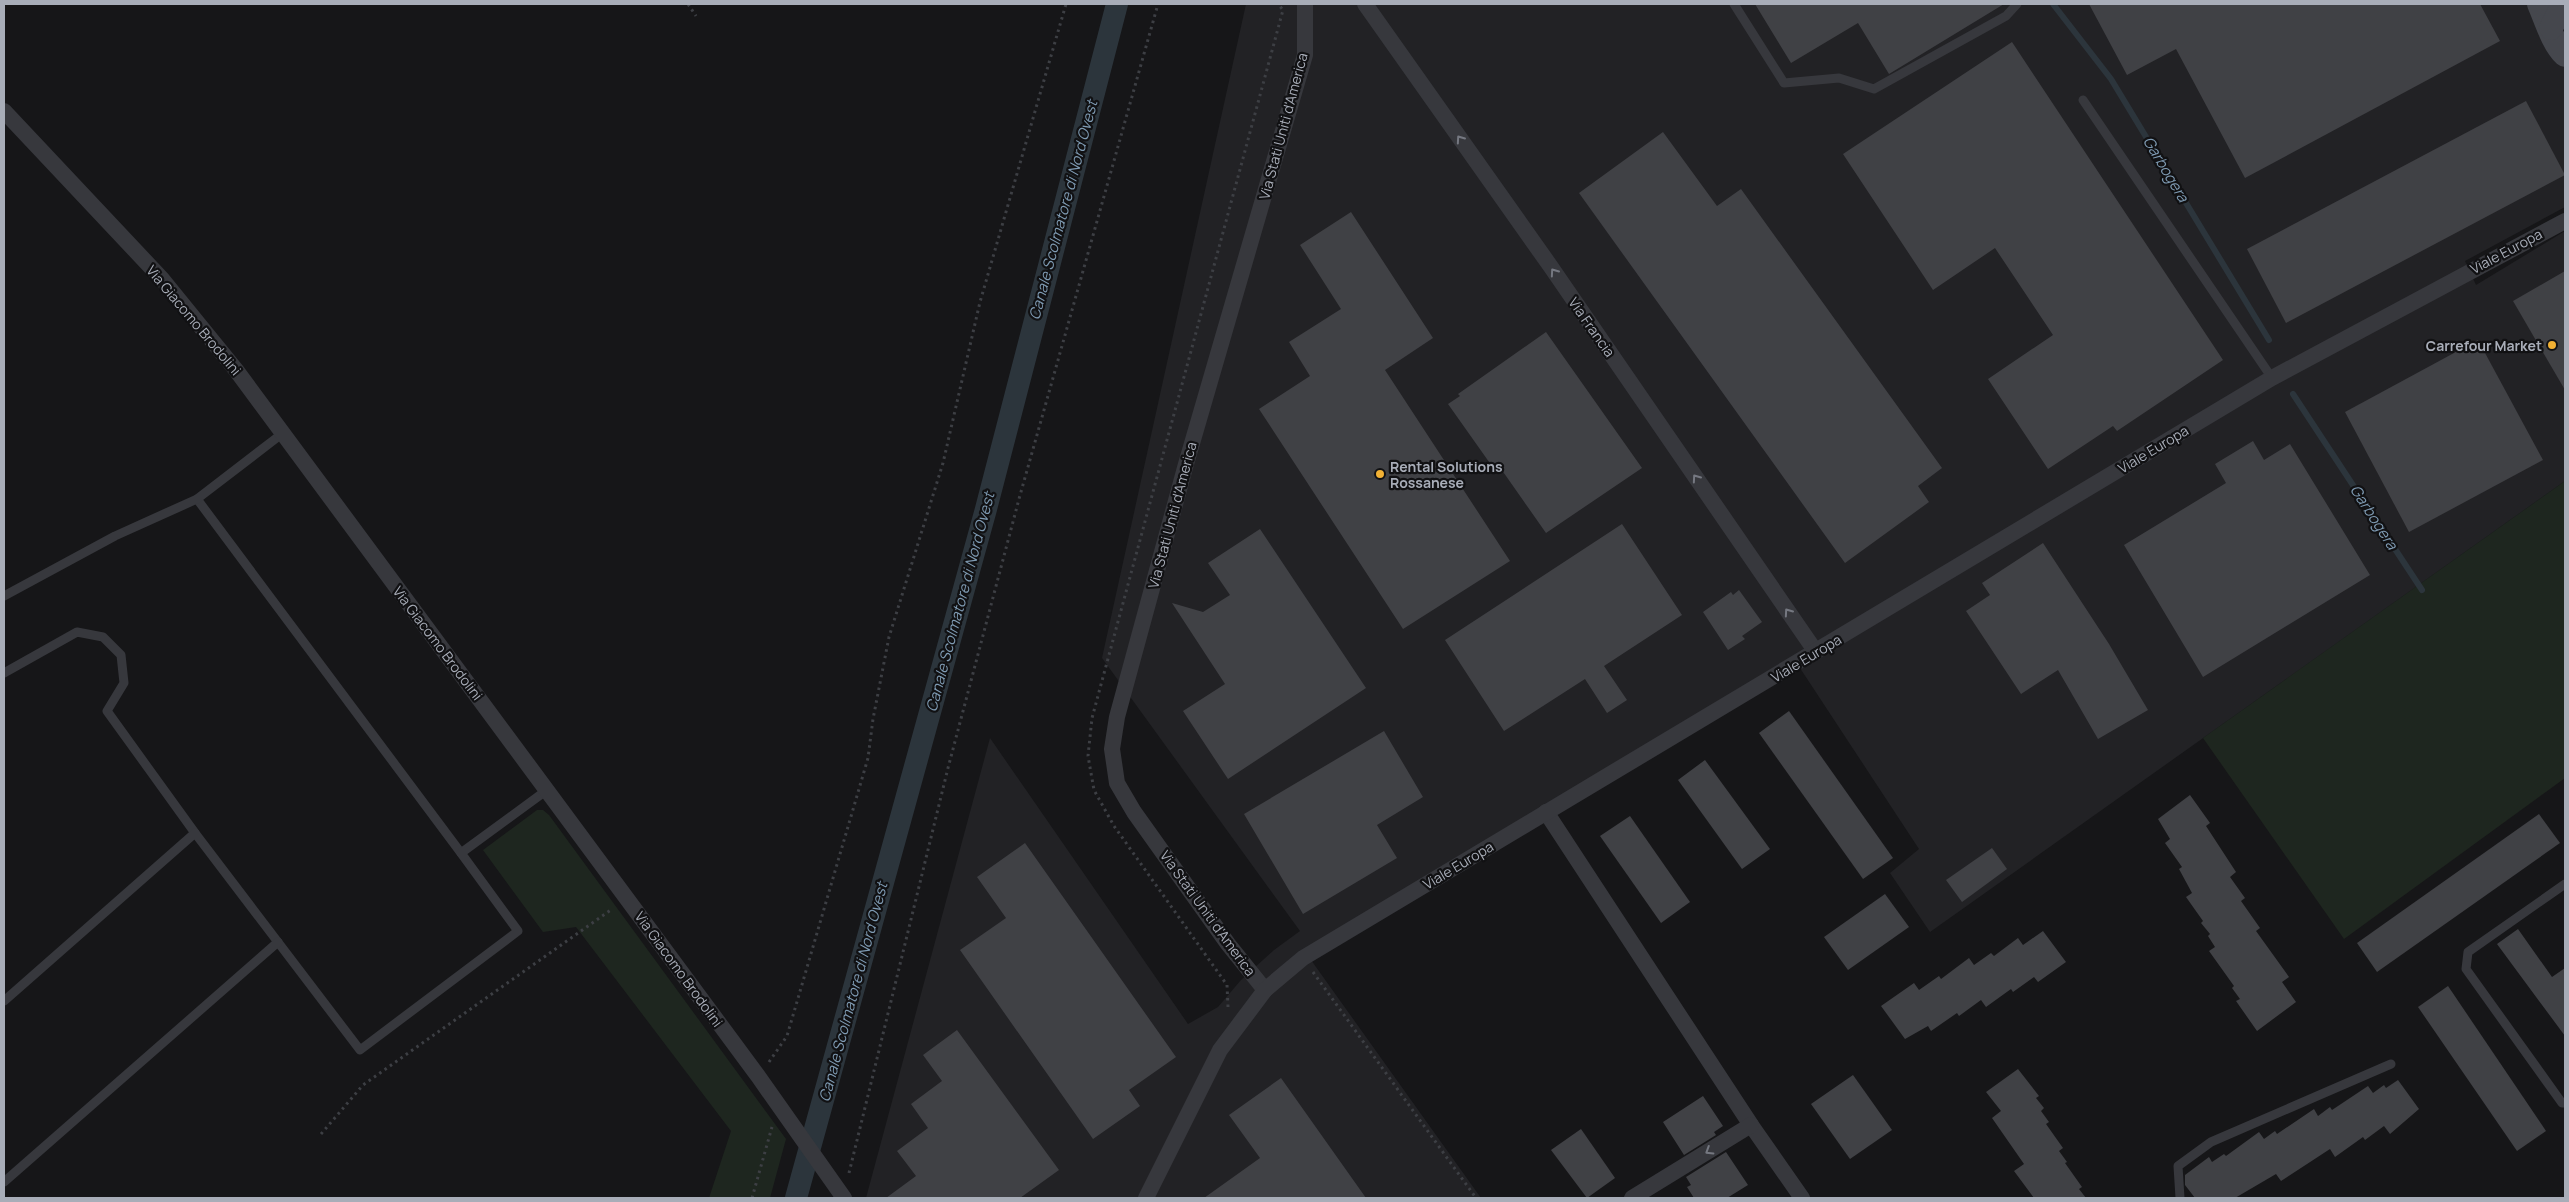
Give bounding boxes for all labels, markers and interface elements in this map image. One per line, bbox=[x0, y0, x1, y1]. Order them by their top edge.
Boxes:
street label: Via Stati Uniti d'America bbox=[1254, 51, 1312, 201]
water label: Canale Scolmatore di Nord Ovest bbox=[1024, 96, 1103, 322]
water label: Garbogera bbox=[2138, 132, 2194, 206]
one-way arrow bbox=[1457, 135, 1466, 145]
street label: Viale Europa bbox=[2467, 224, 2545, 278]
street label: Via Giacomo Brodolini bbox=[142, 261, 246, 379]
one-way arrow bbox=[1551, 268, 1560, 278]
street label: Via Francia bbox=[1565, 294, 1619, 360]
place label: Carrefour Market bbox=[2426, 336, 2542, 355]
marker: Carrefour Market bbox=[2546, 339, 2558, 351]
street label: Viale Europa bbox=[2114, 421, 2192, 477]
street label: Via Stati Uniti d'America bbox=[1143, 440, 1201, 590]
place label: Rental Solutions Rossanese bbox=[1390, 457, 1503, 492]
marker: Rental Solutions Rossanese bbox=[1374, 468, 1386, 480]
one-way arrow bbox=[1693, 474, 1702, 484]
water label: Garbogera bbox=[2345, 481, 2403, 554]
water label: Canale Scolmatore di Nord Ovest bbox=[921, 488, 1000, 714]
street label: Via Giacomo Brodolini bbox=[389, 582, 487, 704]
one-way arrow bbox=[1785, 608, 1794, 617]
street label: Viale Europa bbox=[1767, 630, 1845, 686]
street label: Viale Europa bbox=[1419, 837, 1497, 893]
street label: Via Stati Uniti d'America bbox=[1156, 846, 1260, 980]
water label: Canale Scolmatore di Nord Ovest bbox=[814, 878, 893, 1104]
street label: Via Giacomo Brodolini bbox=[631, 908, 727, 1030]
one-way arrow bbox=[1706, 1144, 1715, 1154]

